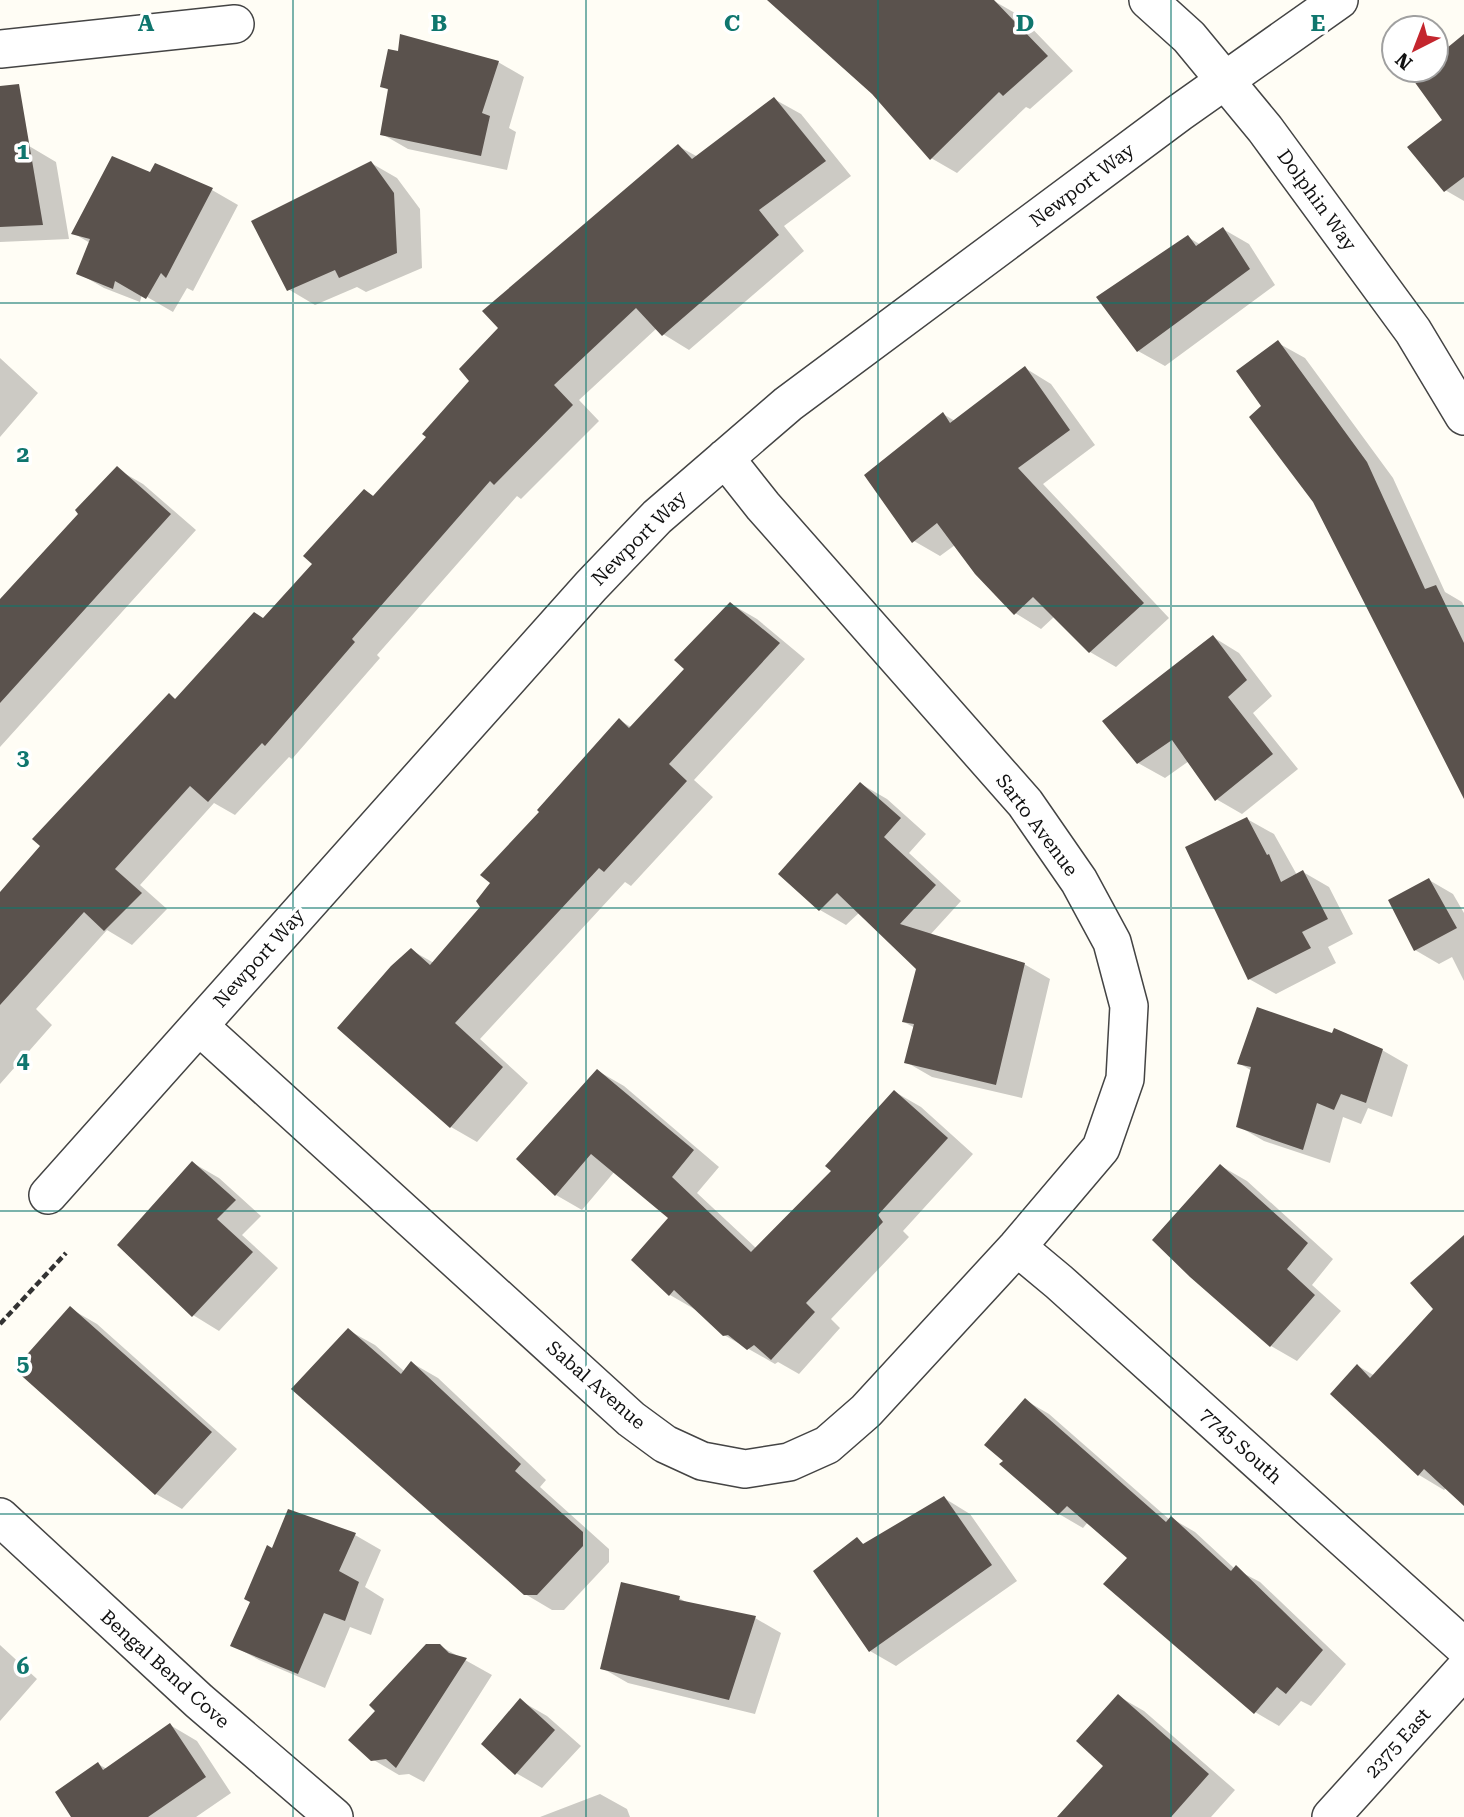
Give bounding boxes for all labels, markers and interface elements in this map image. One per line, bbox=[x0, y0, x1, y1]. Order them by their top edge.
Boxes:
text: A bbox=[138, 10, 155, 37]
text: B bbox=[431, 10, 447, 37]
text: C bbox=[724, 10, 740, 37]
text: D bbox=[1016, 10, 1034, 37]
text: E bbox=[1311, 10, 1325, 37]
north arrow bbox=[1380, 14, 1450, 84]
text: N bbox=[1391, 48, 1417, 75]
text: 1 bbox=[17, 138, 30, 165]
street label: Newport Way bbox=[1025, 138, 1139, 232]
street label: Dolphin Way bbox=[1273, 145, 1362, 256]
text: 2 bbox=[17, 441, 29, 468]
street label: Newport Way bbox=[587, 485, 692, 590]
text: 3 bbox=[17, 744, 30, 771]
street label: Sarto Avenue bbox=[991, 769, 1083, 881]
street label: Newport Way bbox=[209, 903, 310, 1012]
text: 4 bbox=[17, 1047, 30, 1074]
street label: Sabal Avenue bbox=[542, 1336, 650, 1434]
text: 5 bbox=[17, 1350, 30, 1377]
street label: 7745 South bbox=[1195, 1403, 1287, 1489]
street label: Bengal Bend Cove bbox=[96, 1605, 234, 1733]
text: 6 bbox=[17, 1653, 30, 1680]
street label: 2375 East bbox=[1361, 1703, 1435, 1783]

